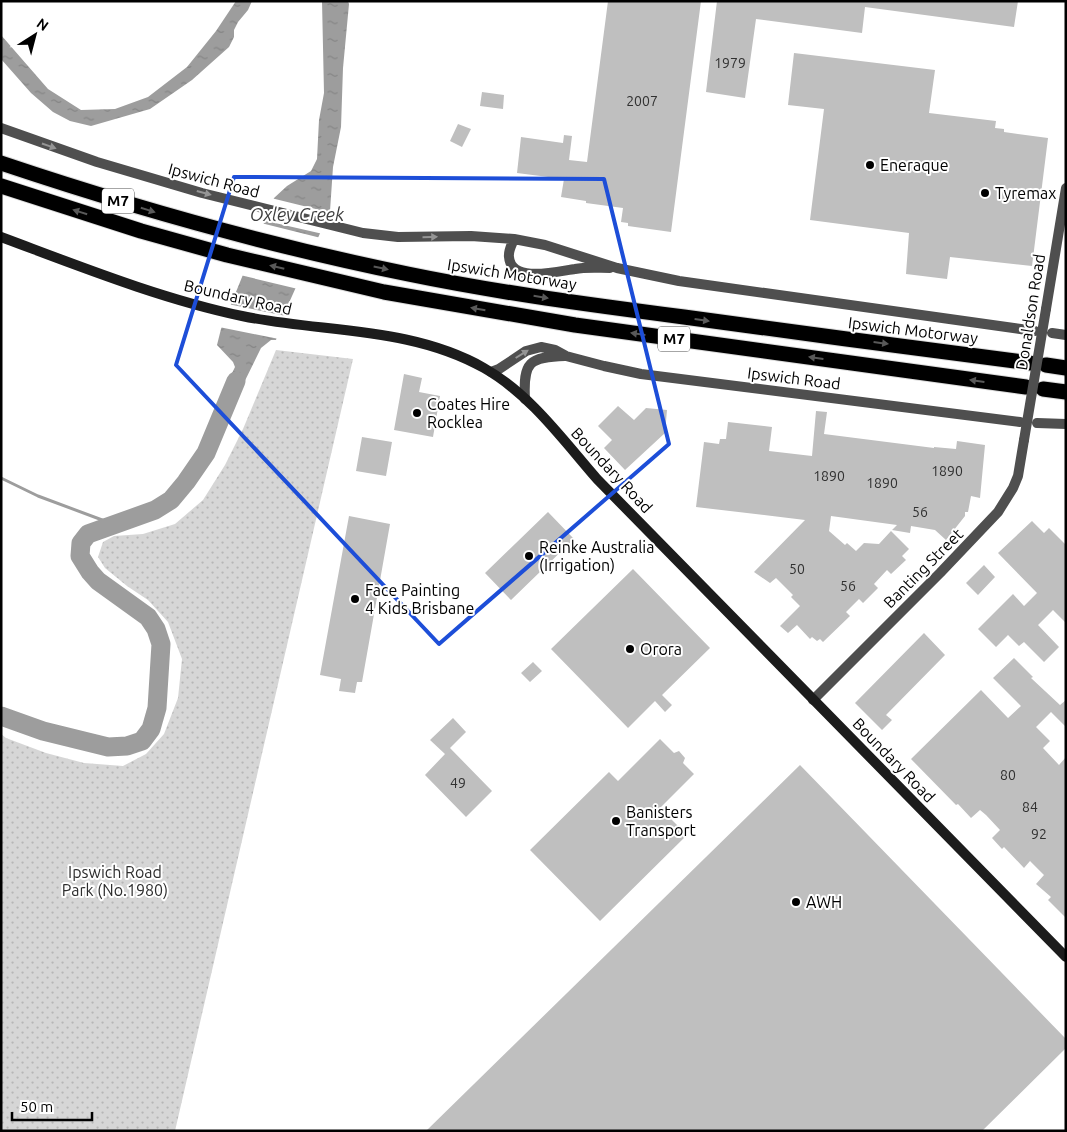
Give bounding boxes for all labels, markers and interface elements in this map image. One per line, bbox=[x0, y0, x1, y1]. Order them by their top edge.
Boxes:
north arrow bbox=[10, 10, 60, 60]
text: N bbox=[34, 15, 52, 34]
house number: 1979 bbox=[714, 55, 746, 71]
house number: 2007 bbox=[626, 93, 658, 109]
one-way arrow bbox=[42, 142, 57, 150]
place label: Eneraque bbox=[880, 156, 949, 174]
street label: Ipswich Road bbox=[166, 159, 262, 201]
marker: Eneraque bbox=[864, 159, 876, 171]
place label: Tyremax bbox=[995, 184, 1056, 202]
marker: Tyremax bbox=[979, 187, 991, 199]
road number: M7 bbox=[102, 188, 134, 214]
one-way arrow bbox=[197, 190, 212, 198]
water label: Oxley Creek bbox=[250, 204, 345, 224]
one-way arrow bbox=[140, 206, 155, 214]
one-way arrow bbox=[72, 207, 87, 215]
one-way arrow bbox=[422, 233, 438, 241]
street label: Donaldson Road bbox=[1012, 253, 1048, 371]
street label: Ipswich Motorway bbox=[446, 255, 578, 293]
one-way arrow bbox=[269, 263, 284, 271]
one-way arrow bbox=[374, 265, 390, 273]
street label: Boundary Road bbox=[182, 276, 294, 318]
one-way arrow bbox=[533, 294, 549, 302]
one-way arrow bbox=[469, 305, 485, 313]
street label: Ipswich Motorway bbox=[847, 313, 979, 347]
one-way arrow bbox=[694, 316, 710, 324]
road number: M7 bbox=[658, 326, 690, 352]
one-way arrow bbox=[630, 330, 646, 338]
one-way arrow bbox=[873, 339, 889, 347]
one-way arrow bbox=[515, 350, 528, 359]
one-way arrow bbox=[808, 354, 824, 362]
street label: Ipswich Road bbox=[746, 363, 842, 393]
one-way arrow bbox=[969, 376, 985, 384]
place label: Coates Hire Rocklea bbox=[427, 395, 510, 431]
marker: Coates Hire Rocklea bbox=[411, 407, 423, 419]
street label: Boundary Road bbox=[568, 424, 656, 516]
house number: 1890 bbox=[931, 463, 963, 479]
house number: 1890 bbox=[813, 468, 845, 484]
house number: 1890 bbox=[866, 475, 898, 491]
house number: 56 bbox=[912, 504, 928, 520]
street label: Banting Street bbox=[880, 524, 967, 611]
place label: Reinke Australia (Irrigation) bbox=[539, 538, 654, 575]
marker: Reinke Australia (Irrigation) bbox=[523, 550, 535, 562]
house number: 50 bbox=[789, 561, 805, 577]
house number: 56 bbox=[840, 578, 856, 594]
place label: Face Painting 4 Kids Brisbane bbox=[365, 581, 474, 617]
marker: Face Painting 4 Kids Brisbane bbox=[349, 593, 361, 605]
place label: Orora bbox=[640, 640, 682, 658]
marker: Orora bbox=[624, 643, 636, 655]
street label: Boundary Road bbox=[849, 714, 939, 806]
house number: 80 bbox=[1000, 767, 1016, 783]
house number: 49 bbox=[450, 775, 466, 791]
house number: 84 bbox=[1022, 799, 1038, 815]
place label: Banisters Transport bbox=[626, 803, 696, 839]
marker: Banisters Transport bbox=[610, 815, 622, 827]
house number: 92 bbox=[1031, 826, 1047, 842]
park label: Ipswich Road Park (No.1980) bbox=[62, 863, 168, 900]
place label: AWH bbox=[806, 893, 842, 911]
marker: AWH bbox=[790, 896, 802, 908]
scale bar bbox=[12, 1090, 92, 1122]
text: 50 m bbox=[20, 1098, 53, 1115]

